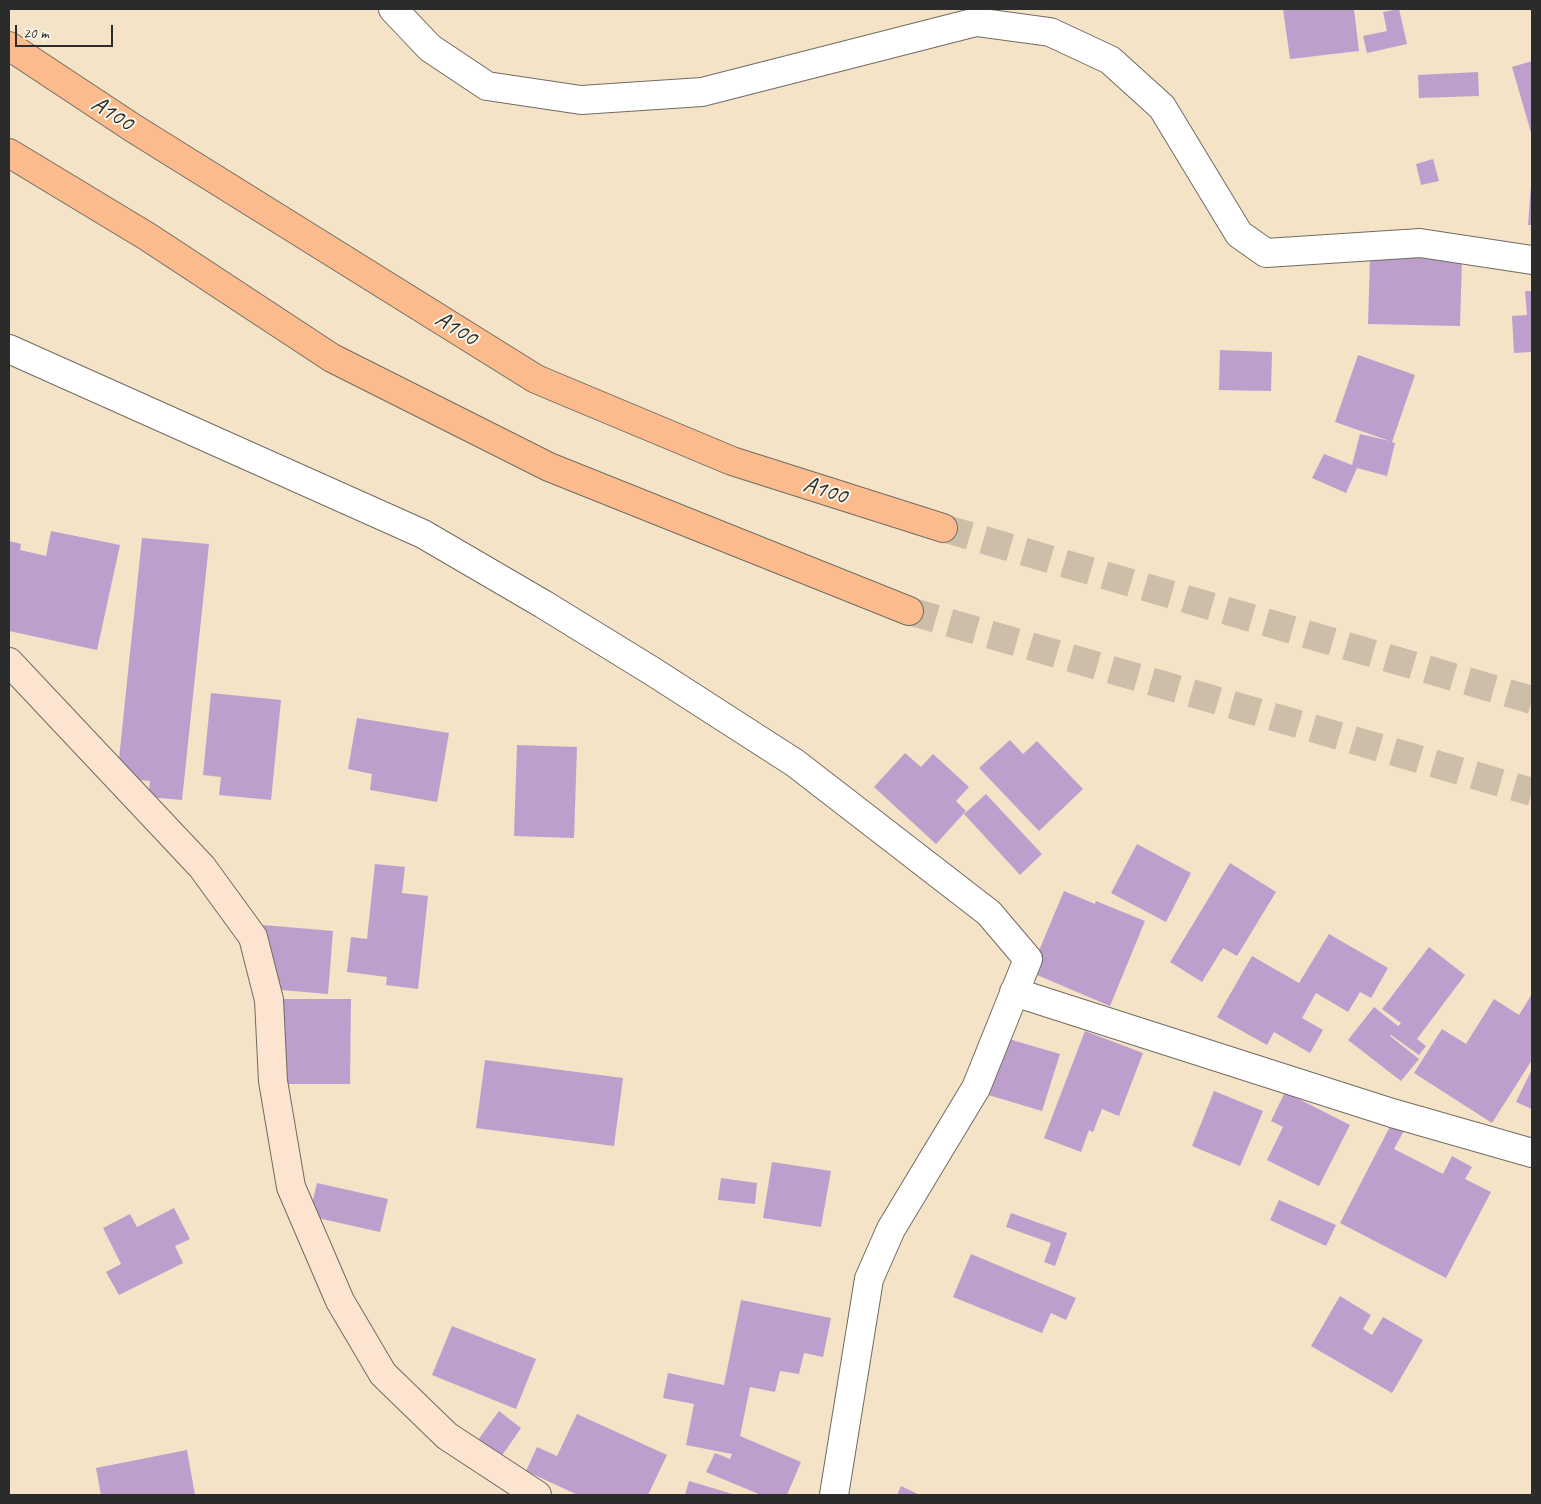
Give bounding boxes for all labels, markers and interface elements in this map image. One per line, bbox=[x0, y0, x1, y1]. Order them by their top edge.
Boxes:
scale bar bbox=[18, 15, 115, 47]
text: 20 m bbox=[23, 24, 49, 43]
street label: A100 bbox=[86, 90, 138, 138]
street label: A100 bbox=[430, 305, 482, 353]
street label: A100 bbox=[799, 470, 851, 512]

